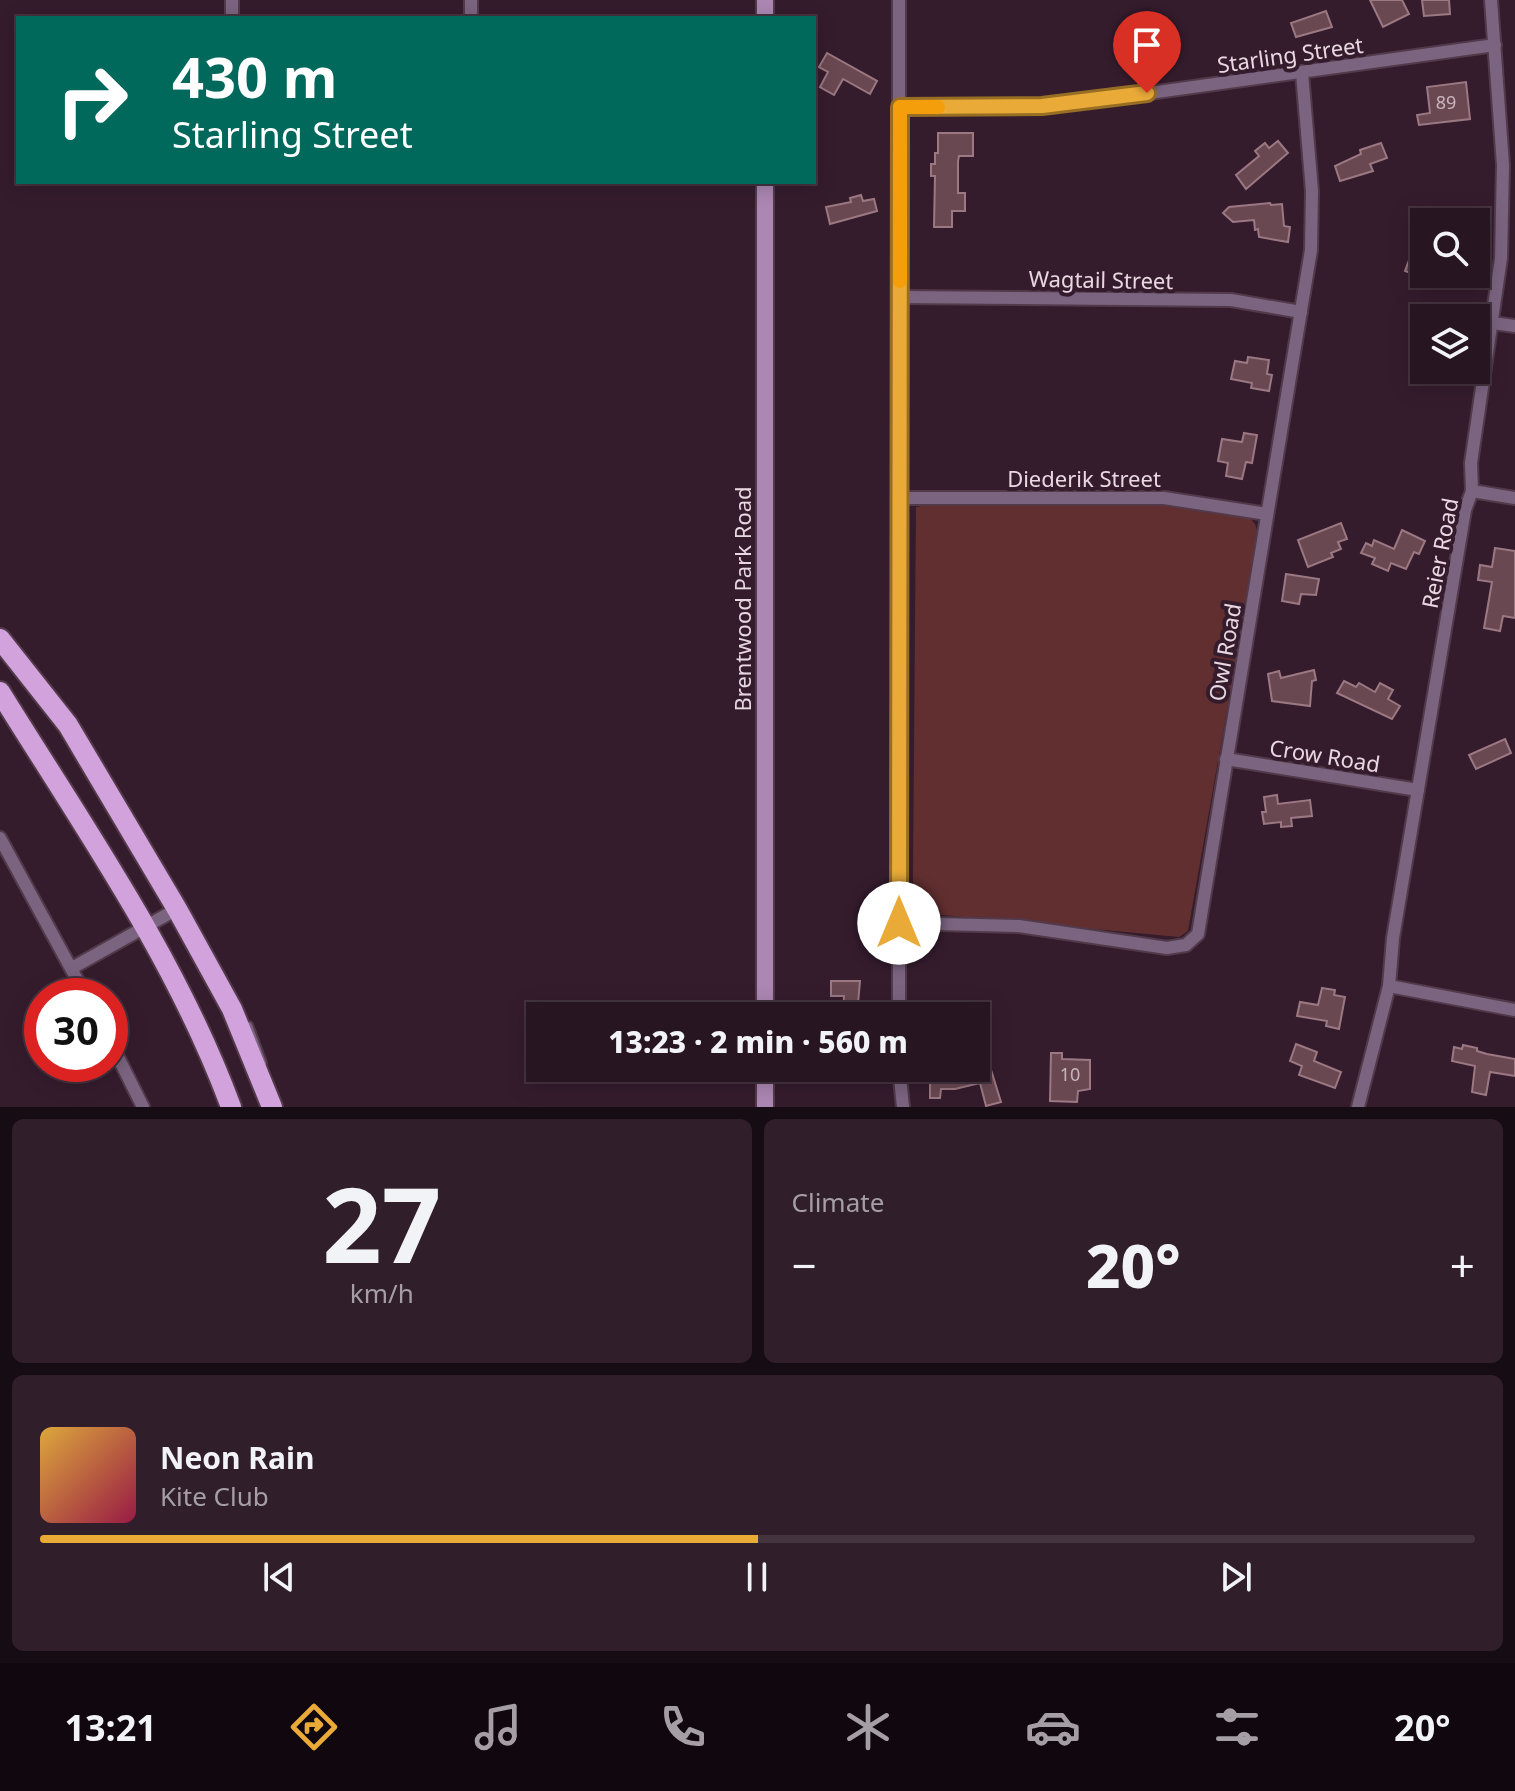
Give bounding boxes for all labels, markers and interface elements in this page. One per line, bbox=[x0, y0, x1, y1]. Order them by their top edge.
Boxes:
pin bbox=[1113, 11, 1181, 93]
icon: arrive bbox=[1125, 23, 1169, 67]
street label: Starling Street bbox=[1215, 29, 1365, 79]
text: 430 m bbox=[172, 38, 337, 114]
icon: right bbox=[40, 48, 144, 152]
house number: 89 bbox=[1436, 90, 1456, 114]
text: Starling Street bbox=[172, 110, 413, 159]
map controls bbox=[1410, 208, 1490, 384]
button: search bbox=[1410, 208, 1490, 288]
street label: Wagtail Street bbox=[1028, 263, 1174, 295]
button: layers bbox=[1410, 304, 1490, 384]
street label: Diederik Street bbox=[1007, 463, 1161, 493]
street label: Brentwood Park Road bbox=[727, 486, 757, 712]
street label: Reier Road bbox=[1414, 495, 1464, 611]
street label: Owl Road bbox=[1201, 601, 1247, 703]
street label: Crow Road bbox=[1268, 731, 1382, 779]
position arrow bbox=[857, 881, 941, 965]
speed limit sign: 30 bbox=[24, 978, 128, 1082]
text: 13:23 · 2 min · 560 m bbox=[608, 1021, 908, 1062]
house number: 10 bbox=[1060, 1062, 1080, 1086]
text: 27 bbox=[322, 1152, 441, 1293]
text: Climate bbox=[792, 1184, 884, 1220]
text: 20° bbox=[1086, 1224, 1181, 1306]
text: − bbox=[792, 1235, 817, 1295]
text: + bbox=[1450, 1235, 1475, 1295]
text: km/h bbox=[350, 1275, 414, 1311]
text: Neon Rain bbox=[160, 1437, 314, 1478]
text: Kite Club bbox=[160, 1478, 269, 1514]
icon: previous bbox=[257, 1555, 301, 1599]
icon: pause bbox=[735, 1555, 779, 1599]
icon: next bbox=[1214, 1555, 1258, 1599]
icon: directions bbox=[286, 1699, 342, 1755]
icon: music bbox=[470, 1699, 526, 1755]
icon: phone bbox=[655, 1699, 711, 1755]
icon: climate bbox=[840, 1699, 896, 1755]
icon: car bbox=[1025, 1699, 1081, 1755]
icon: filters bbox=[1209, 1699, 1265, 1755]
text: 13:21 bbox=[64, 1703, 157, 1752]
text: 20° bbox=[1394, 1703, 1451, 1752]

